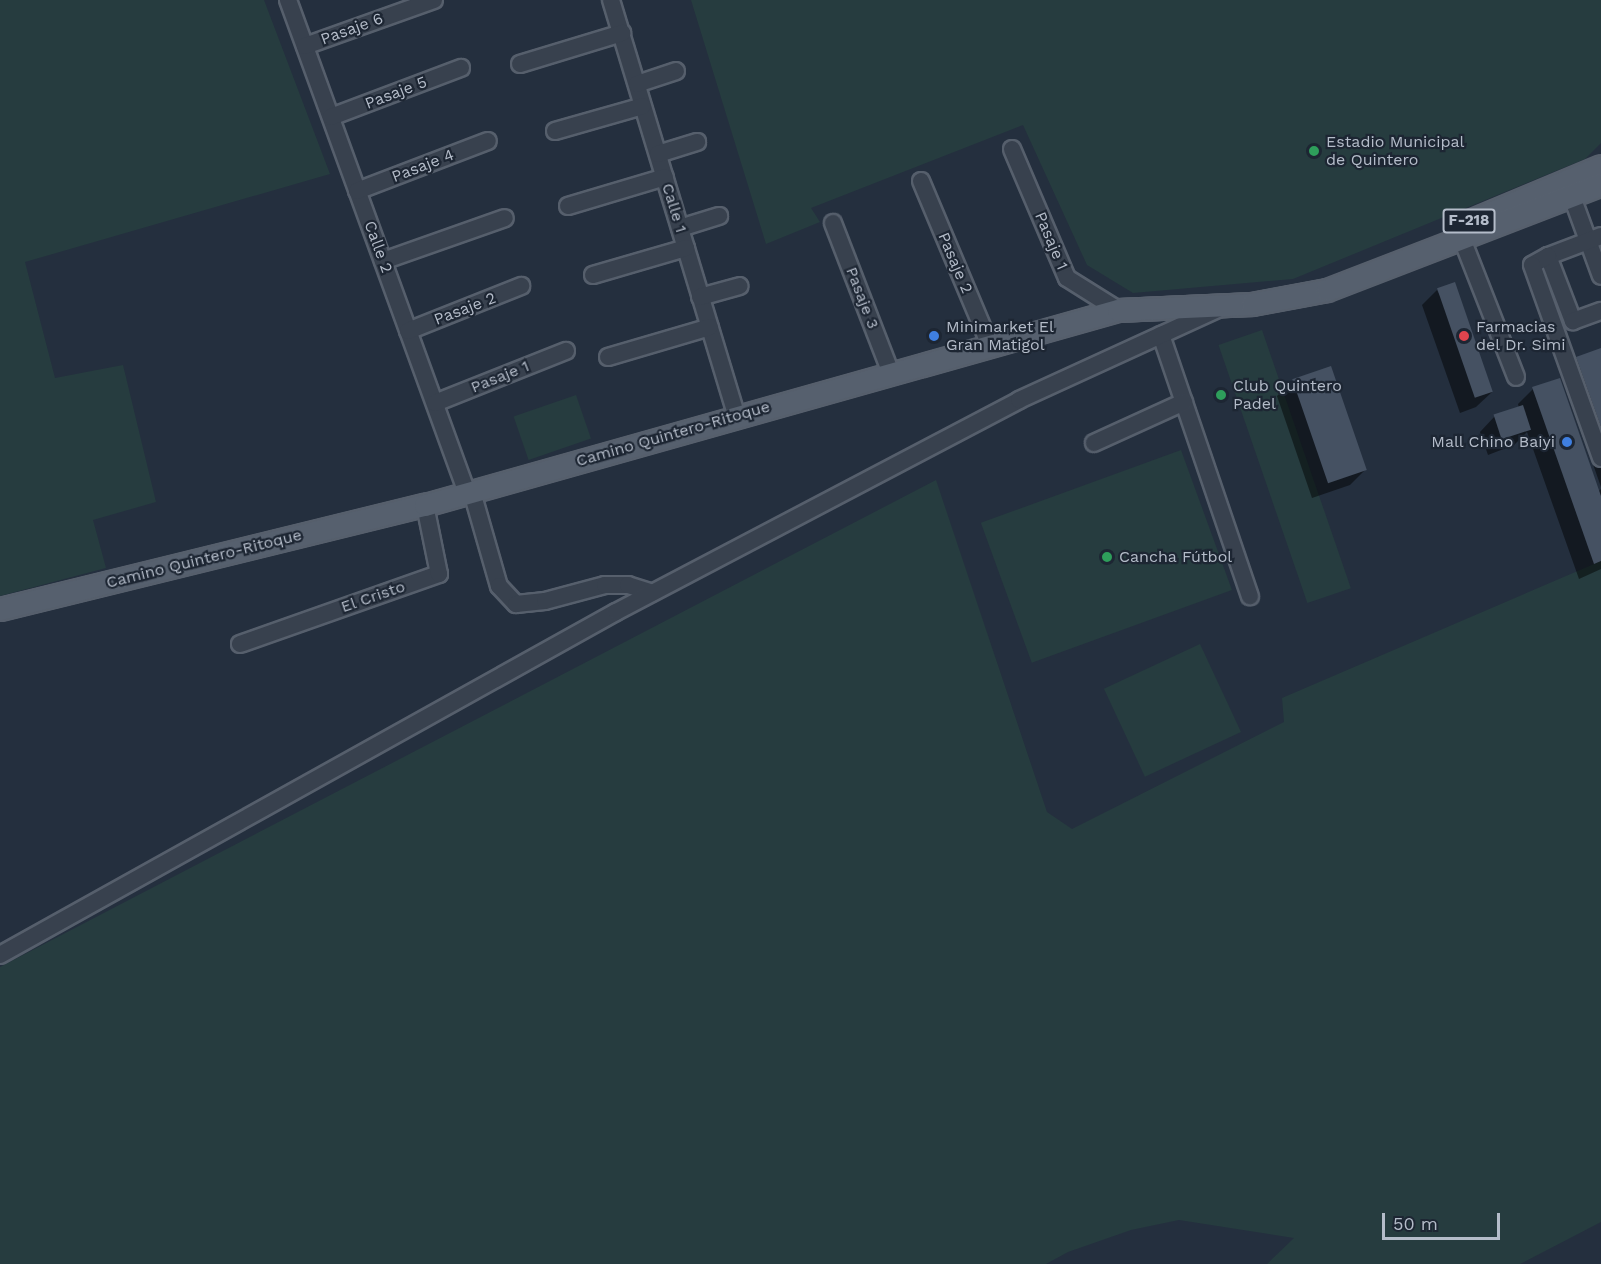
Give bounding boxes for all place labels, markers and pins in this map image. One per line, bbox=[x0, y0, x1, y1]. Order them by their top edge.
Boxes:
place label: Estadio Municipal de Quintero bbox=[1326, 132, 1465, 170]
marker: Estadio Municipal de Quintero bbox=[1307, 144, 1321, 158]
place label: Minimarket El Gran Matigol bbox=[946, 317, 1054, 355]
place label: Farmacias del Dr. Simi bbox=[1476, 317, 1566, 355]
marker: Minimarket El Gran Matigol bbox=[927, 329, 941, 343]
marker: Farmacias del Dr. Simi bbox=[1457, 329, 1471, 343]
place label: Club Quintero Padel bbox=[1233, 376, 1342, 414]
marker: Club Quintero Padel bbox=[1214, 388, 1228, 402]
place label: Mall Chino Baiyi bbox=[1431, 432, 1555, 452]
marker: Mall Chino Baiyi bbox=[1560, 435, 1574, 449]
place label: Cancha Fútbol bbox=[1119, 547, 1233, 567]
marker: Cancha Fútbol bbox=[1100, 550, 1114, 564]

